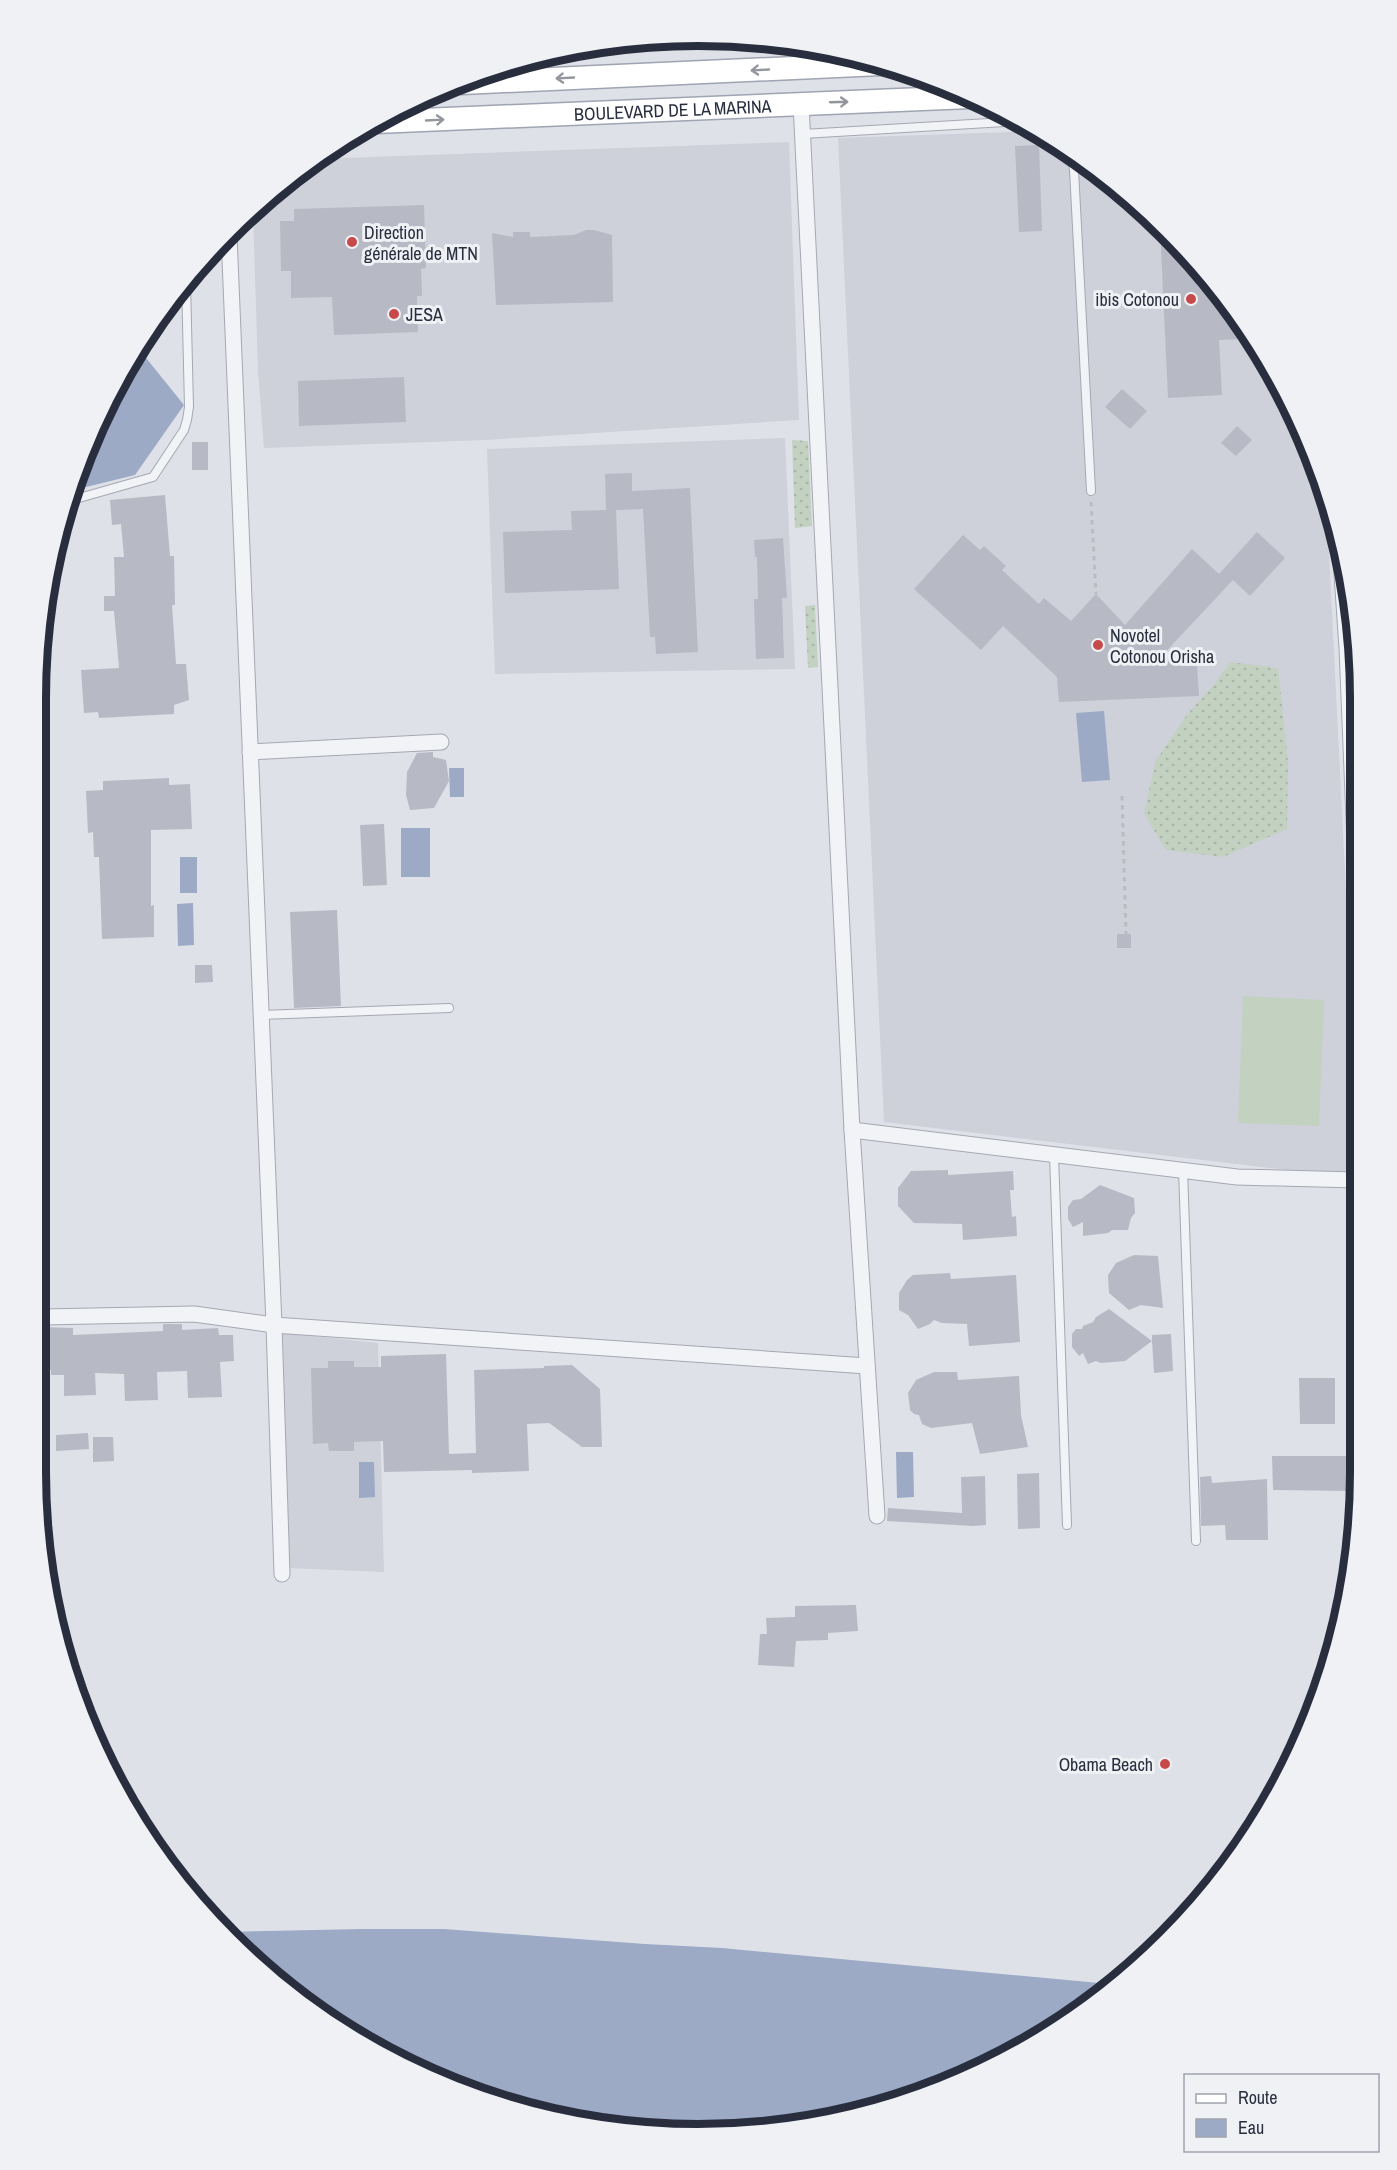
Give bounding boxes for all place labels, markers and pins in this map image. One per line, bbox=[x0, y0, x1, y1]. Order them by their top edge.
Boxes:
place label: Direction générale de MTN bbox=[364, 220, 478, 266]
marker: Direction générale de MTN bbox=[345, 235, 359, 249]
place label: ibis Cotonou bbox=[1095, 287, 1179, 312]
marker: ibis Cotonou bbox=[1184, 292, 1198, 306]
place label: JESA bbox=[406, 302, 443, 327]
marker: JESA bbox=[387, 307, 401, 321]
place label: Novotel Cotonou Orisha bbox=[1110, 623, 1214, 669]
marker: Novotel Cotonou Orisha bbox=[1091, 638, 1105, 652]
place label: Obama Beach bbox=[1059, 1752, 1153, 1777]
marker: Obama Beach bbox=[1158, 1757, 1172, 1771]

